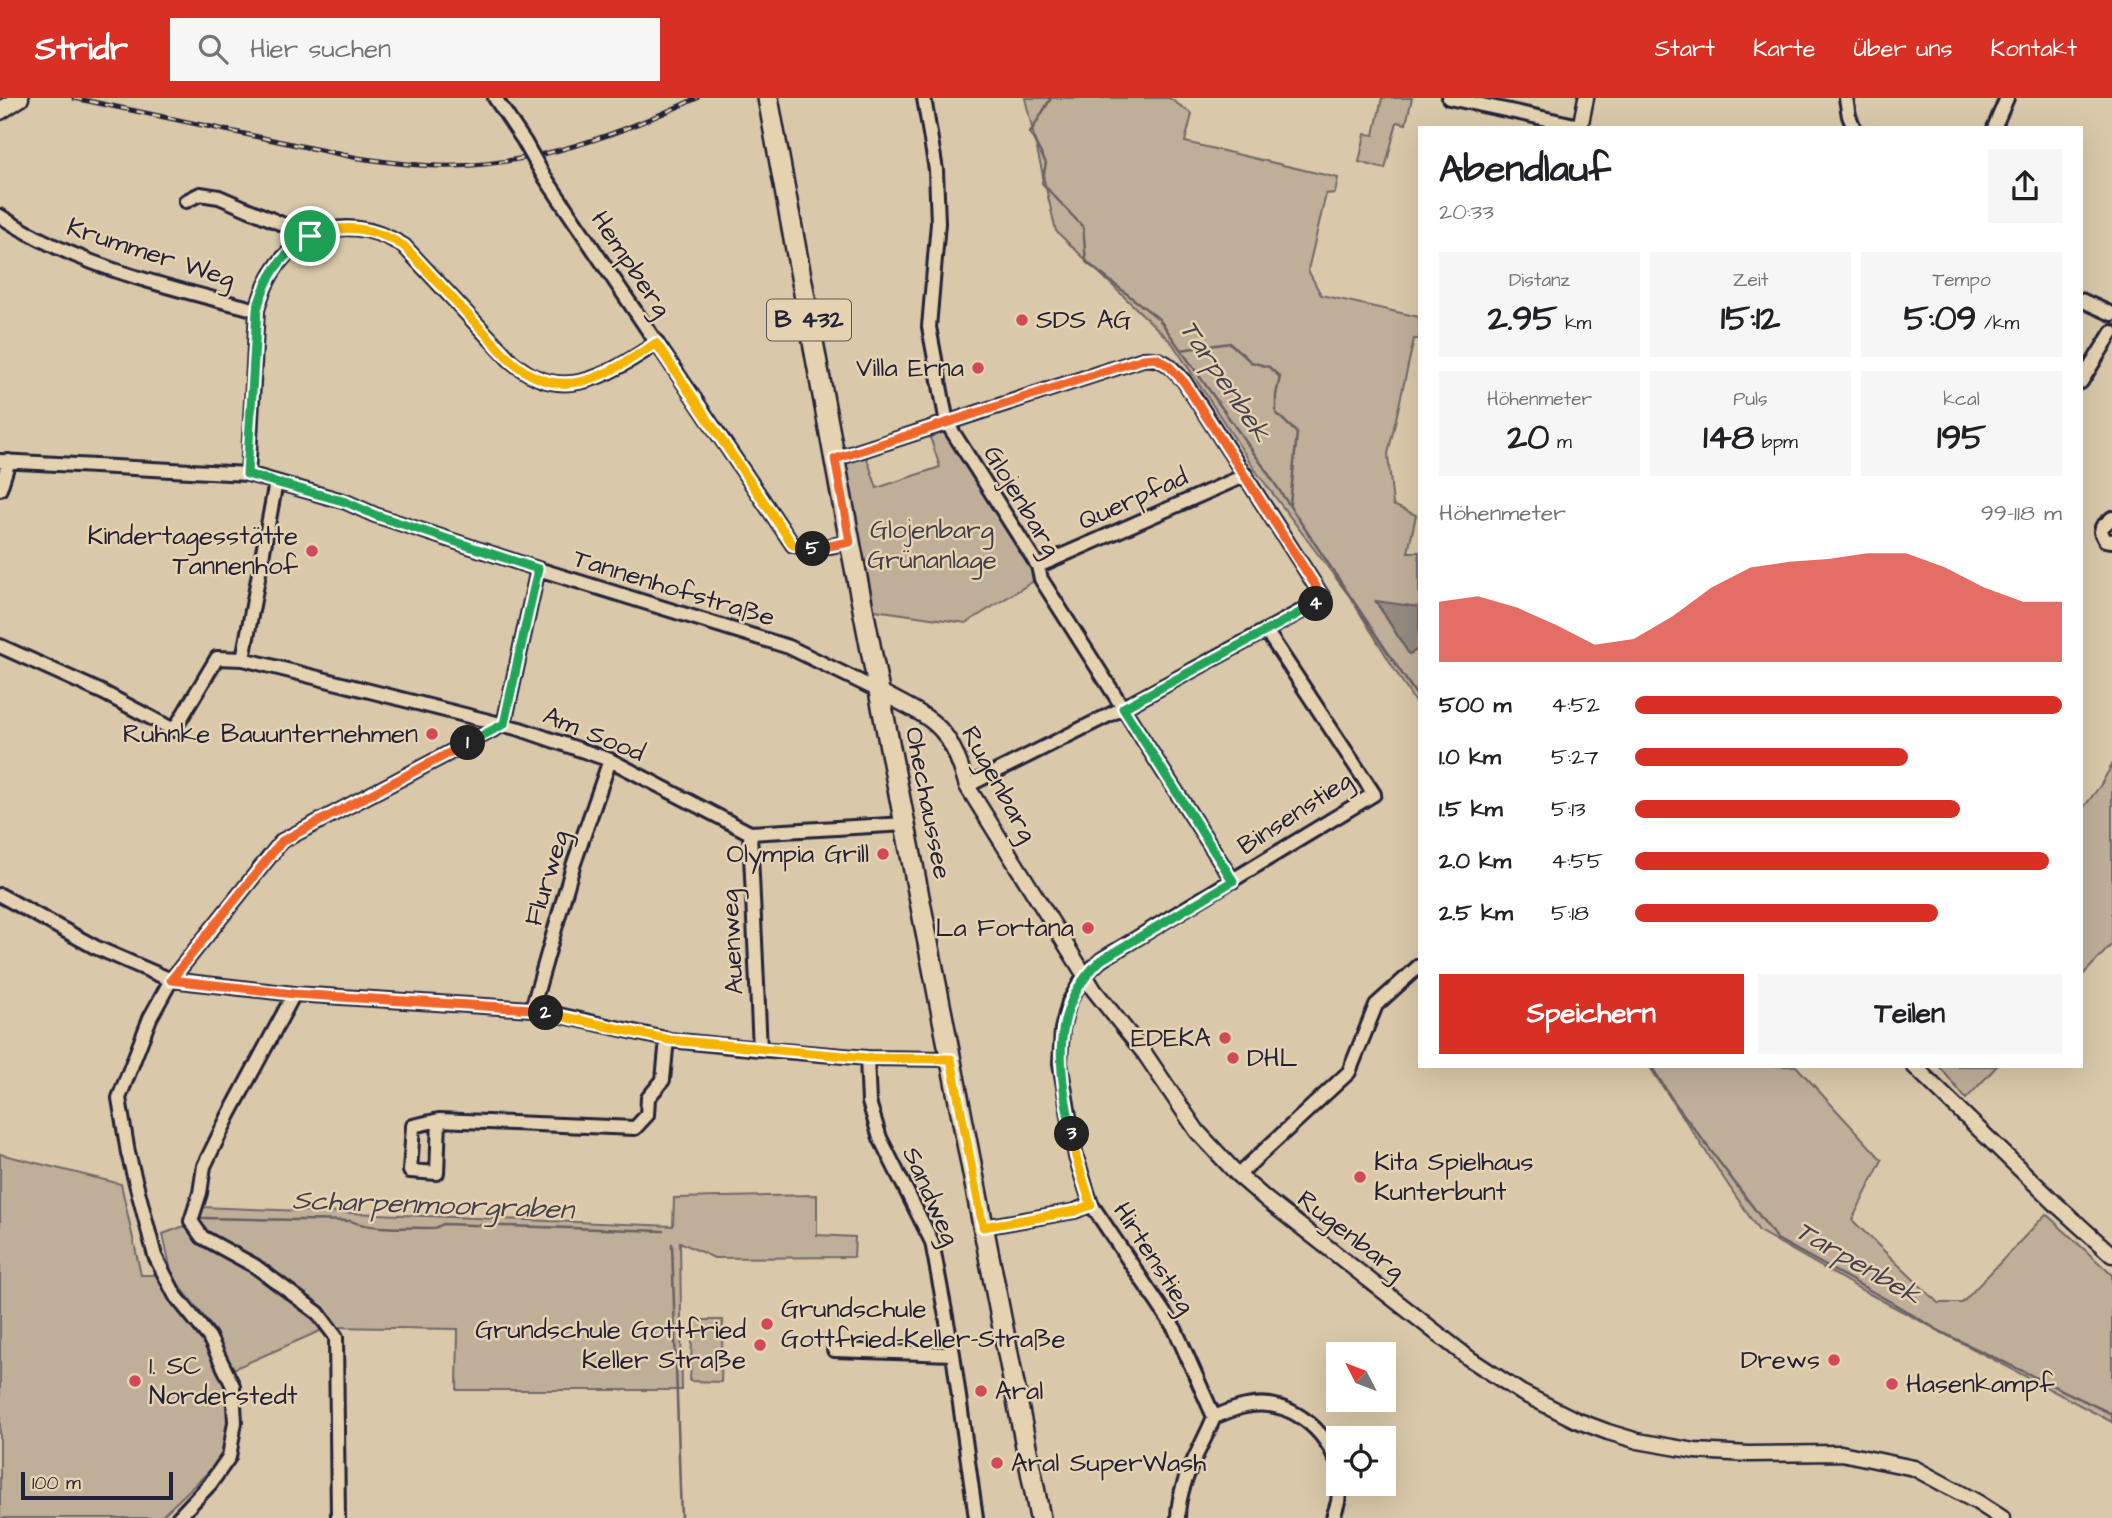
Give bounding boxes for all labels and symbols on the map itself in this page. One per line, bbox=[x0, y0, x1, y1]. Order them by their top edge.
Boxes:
street label: Hempberg bbox=[581, 204, 680, 325]
pin bbox=[280, 206, 340, 266]
street label: Krummer Weg bbox=[62, 209, 240, 299]
road number: B 432 bbox=[767, 300, 851, 341]
place label: SDS AG bbox=[1036, 302, 1131, 338]
marker: SDS AG bbox=[1014, 312, 1030, 328]
water label: Tarpenbek bbox=[1170, 312, 1281, 451]
place label: Villa Erna bbox=[856, 350, 964, 386]
marker: Villa Erna bbox=[970, 360, 986, 376]
street label: Glojenbarg bbox=[973, 439, 1069, 564]
street label: Querpfad bbox=[1072, 459, 1194, 539]
park label: Glojenbarg Grünanlage bbox=[867, 512, 997, 580]
place label: Kindertagesstätte Tannenhof bbox=[87, 518, 299, 584]
pin: 5 bbox=[796, 532, 830, 566]
street label: Tannenhofstraße bbox=[569, 540, 779, 636]
marker: Kindertagesstätte Tannenhof bbox=[304, 543, 320, 559]
pin: 4 bbox=[1298, 587, 1334, 622]
street label: Am Sood bbox=[538, 697, 650, 771]
place label: Ruhnke Bauunternehmen bbox=[123, 716, 418, 752]
street label: Rugenbarg bbox=[951, 719, 1046, 850]
street label: Ohechaussee bbox=[896, 724, 960, 882]
marker: Ruhnke Bauunternehmen bbox=[424, 726, 440, 742]
pin: 1 bbox=[450, 726, 486, 760]
street label: Binsenstieg bbox=[1230, 762, 1361, 865]
street label: Flurweg bbox=[515, 826, 580, 931]
place label: Olympia Grill bbox=[726, 836, 869, 874]
marker: Olympia Grill bbox=[875, 846, 891, 862]
street label: Auenweg bbox=[711, 888, 755, 996]
place label: La Fortana bbox=[935, 910, 1074, 946]
marker: La Fortana bbox=[1080, 920, 1096, 936]
pin: 2 bbox=[528, 996, 564, 1030]
place label: EDEKA bbox=[1131, 1020, 1211, 1056]
marker: EDEKA bbox=[1217, 1030, 1233, 1046]
place label: DHL bbox=[1247, 1040, 1298, 1076]
marker: DHL bbox=[1225, 1050, 1241, 1066]
pin: 3 bbox=[1054, 1116, 1090, 1152]
street label: Sandweg bbox=[891, 1141, 969, 1252]
place label: Kita Spielhaus Kunterbunt bbox=[1374, 1144, 1533, 1210]
marker: Kita Spielhaus Kunterbunt bbox=[1352, 1169, 1368, 1185]
water label: Scharpenmoorgraben bbox=[291, 1181, 576, 1230]
street label: Rugenbarg bbox=[1288, 1181, 1412, 1290]
street label: Hirtenstieg bbox=[1103, 1195, 1204, 1322]
water label: Tarpenbek bbox=[1788, 1211, 1929, 1315]
place label: Grundschule Gottfried-Keller-Straße bbox=[781, 1291, 1066, 1357]
place label: Grundschule Gottfried Keller Straße bbox=[475, 1312, 746, 1378]
marker: Grundschule Gottfried-Keller-Straße bbox=[759, 1316, 775, 1332]
marker: Grundschule Gottfried Keller Straße bbox=[752, 1337, 768, 1353]
north arrow bbox=[1326, 1342, 1396, 1412]
place label: Drews bbox=[1741, 1342, 1820, 1378]
place label: 1. SC Norderstedt bbox=[149, 1348, 298, 1414]
marker: Drews bbox=[1826, 1352, 1842, 1368]
place label: Hasenkampf bbox=[1906, 1366, 2055, 1402]
marker: 1. SC Norderstedt bbox=[127, 1373, 143, 1389]
place label: Aral bbox=[995, 1373, 1043, 1409]
marker: Hasenkampf bbox=[1884, 1376, 1900, 1392]
marker: Aral bbox=[973, 1383, 989, 1399]
place label: Aral SuperWash bbox=[1011, 1445, 1206, 1481]
marker: Aral SuperWash bbox=[989, 1455, 1005, 1471]
scale bar bbox=[21, 1469, 173, 1501]

